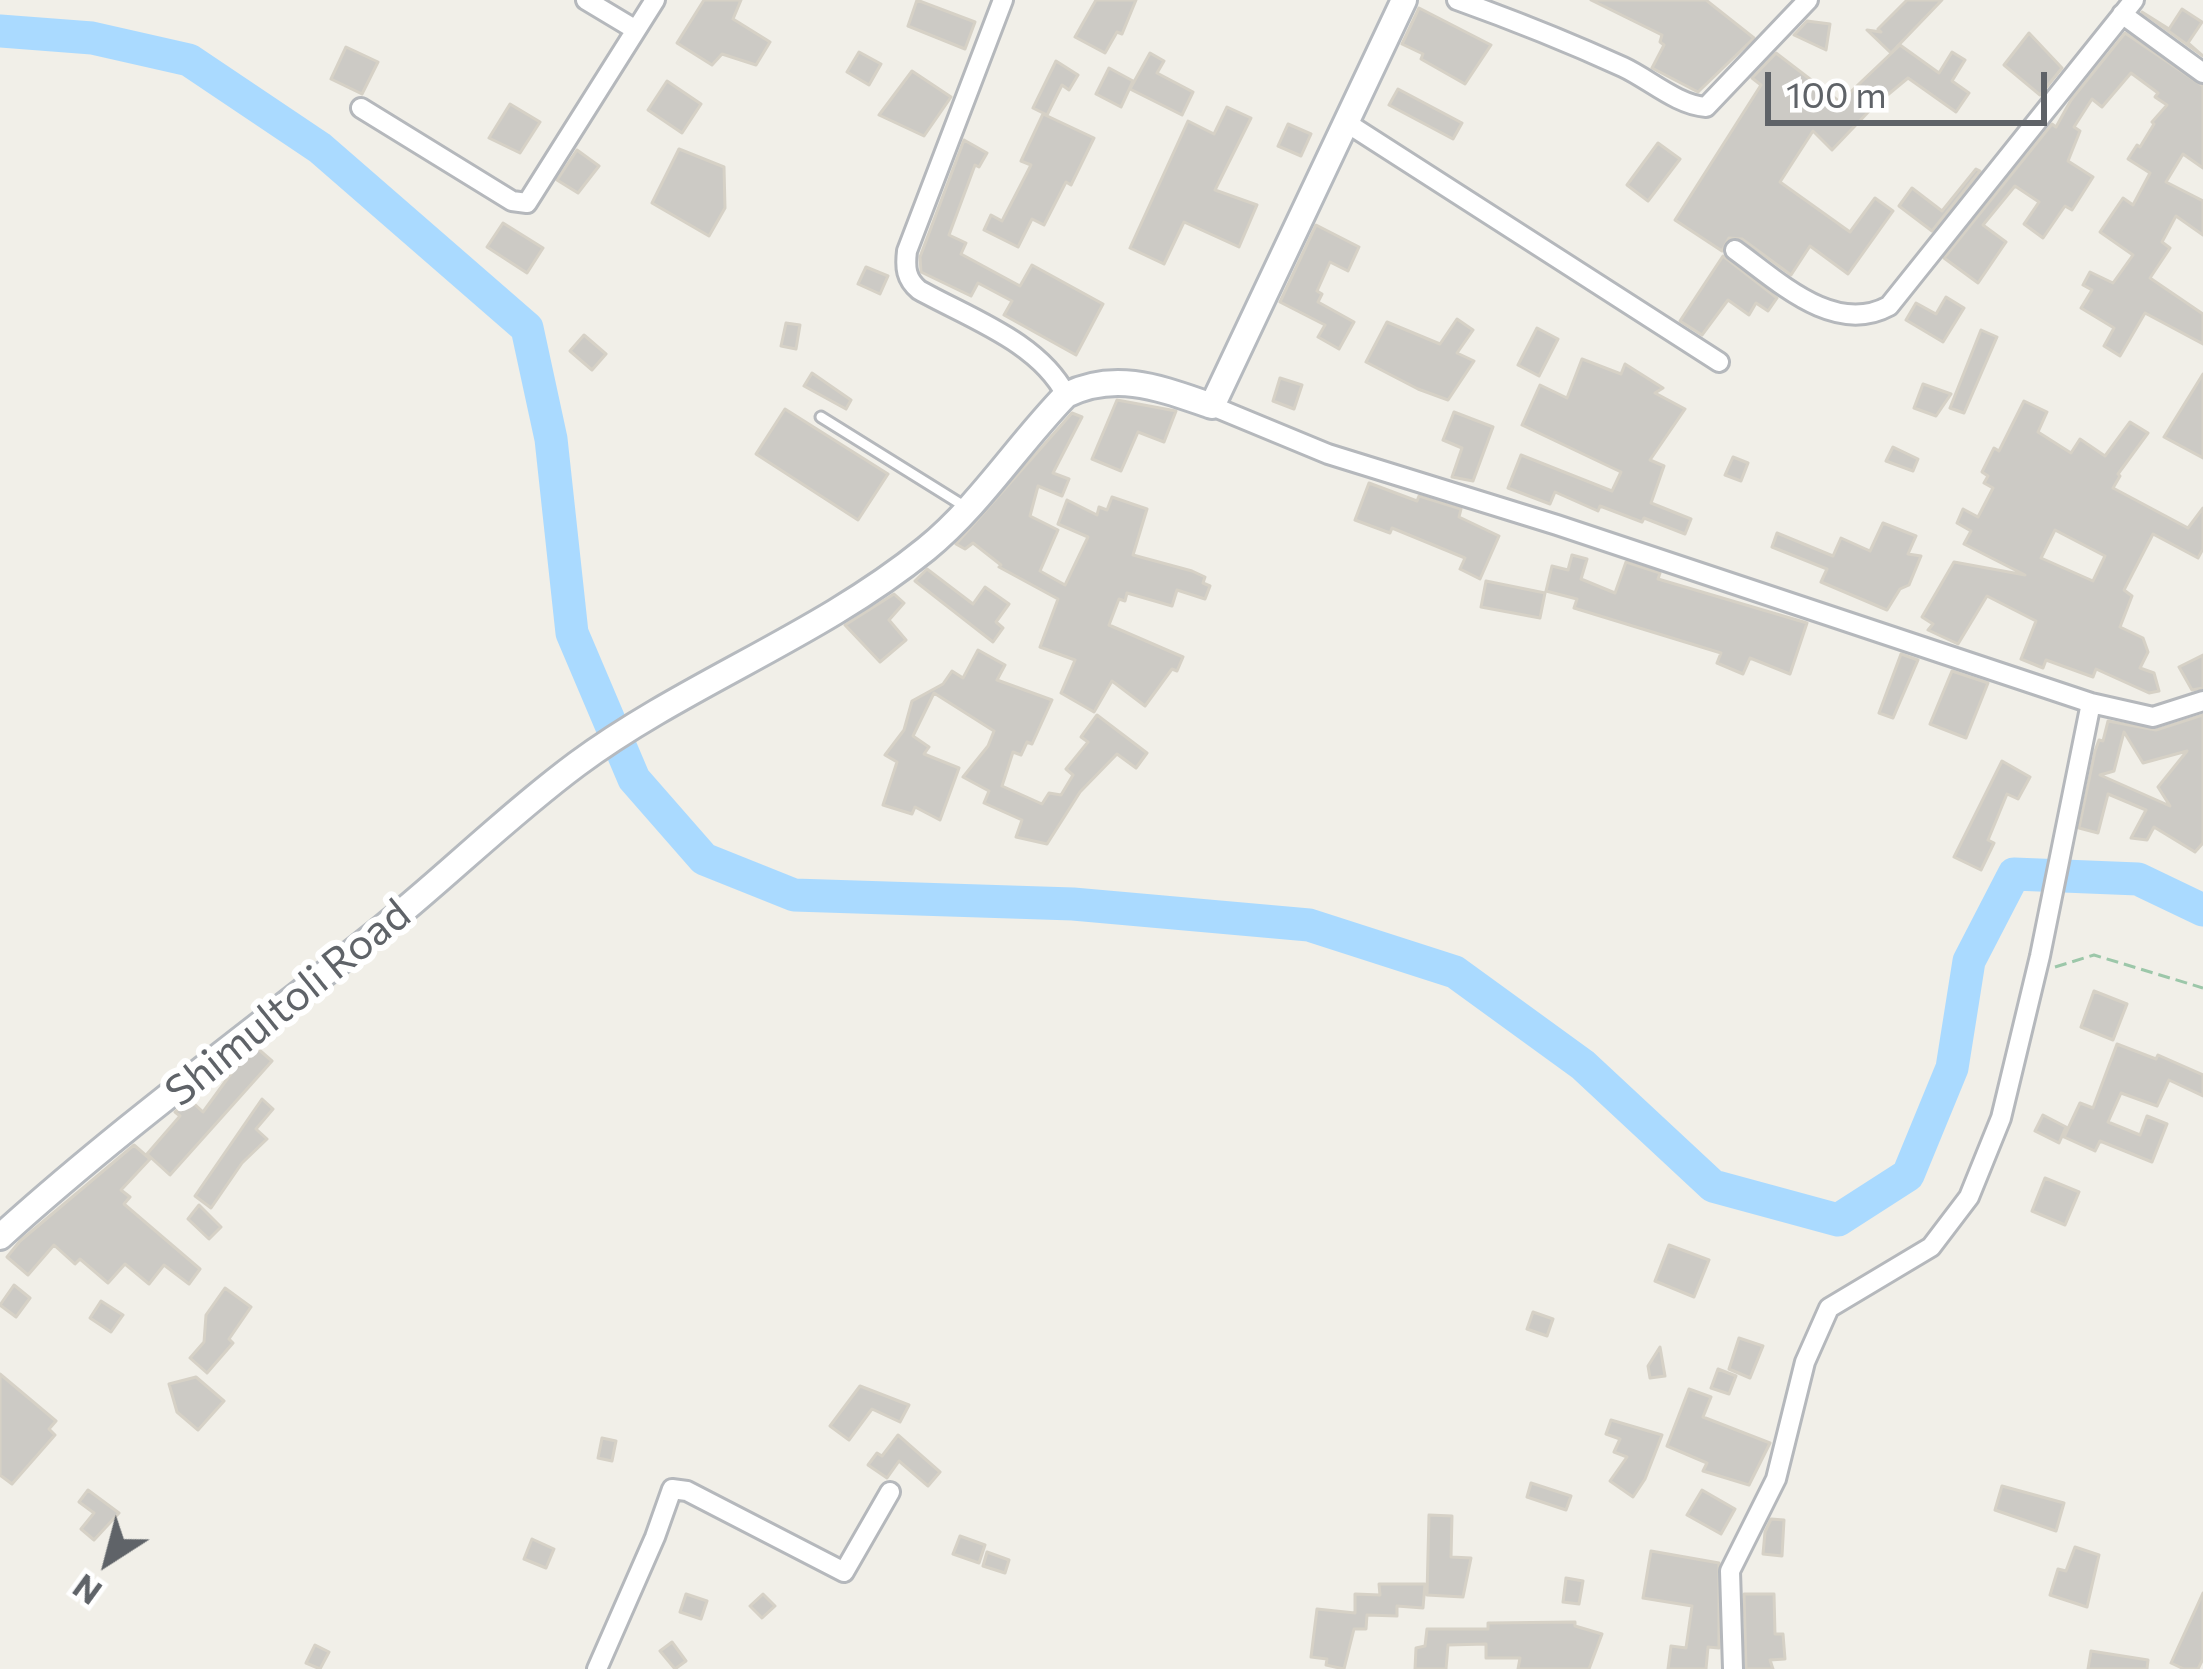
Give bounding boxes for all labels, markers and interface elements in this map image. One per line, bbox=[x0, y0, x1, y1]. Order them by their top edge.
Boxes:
scale bar bbox=[1771, 48, 2053, 122]
text: 100 m bbox=[1786, 71, 1887, 115]
street label: Shimultoli Road bbox=[156, 889, 420, 1117]
north arrow bbox=[48, 1501, 168, 1621]
text: N bbox=[64, 1567, 109, 1614]

